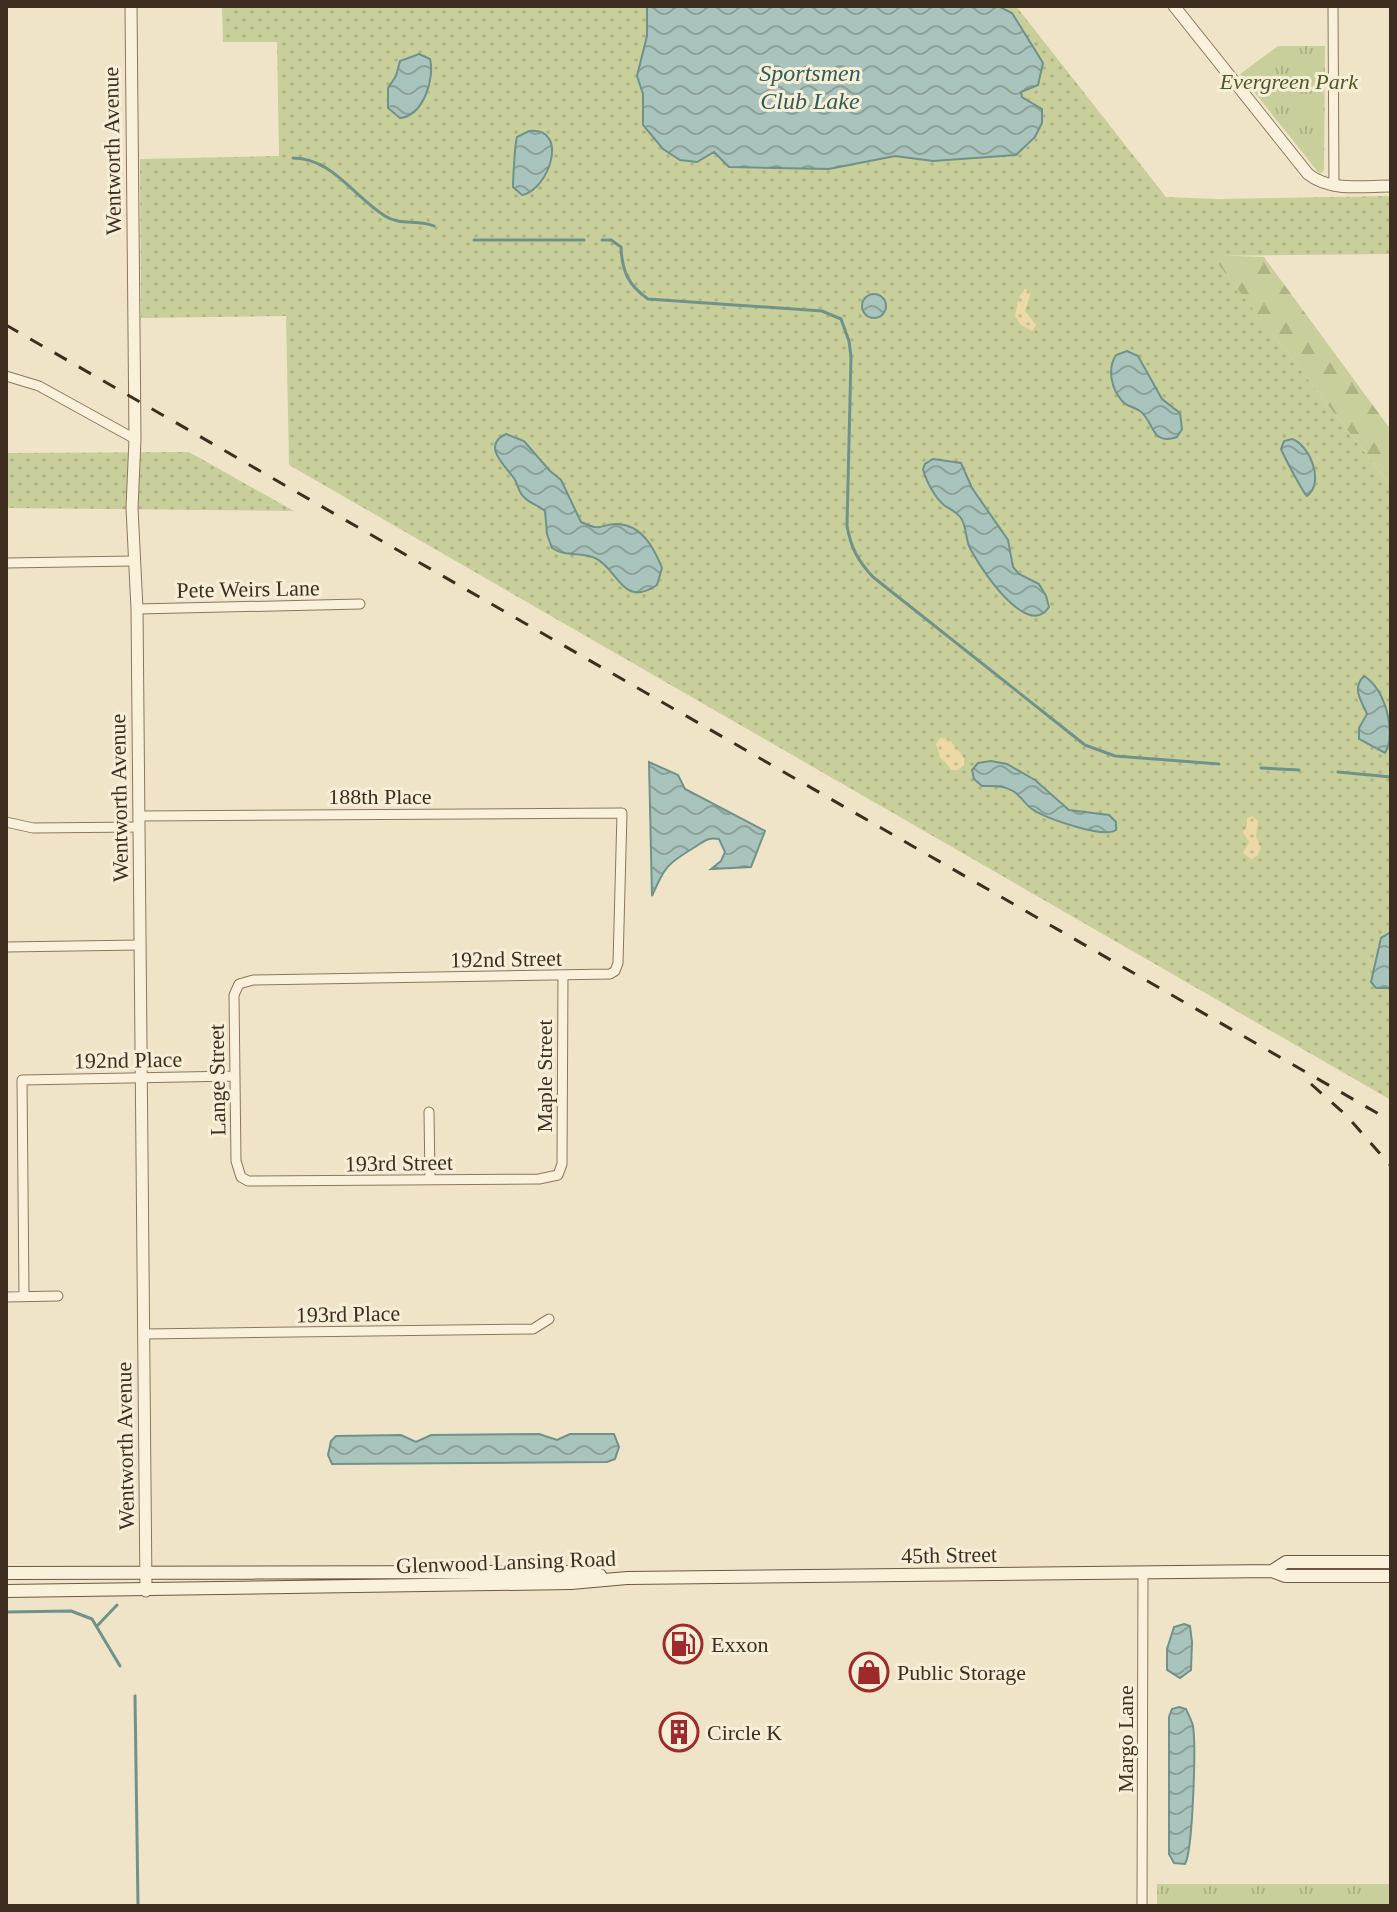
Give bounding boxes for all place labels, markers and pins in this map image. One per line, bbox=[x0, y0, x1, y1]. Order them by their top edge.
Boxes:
fuel station icon: Exxon bbox=[662, 1623, 704, 1665]
place label: Exxon bbox=[711, 1632, 768, 1657]
shop icon: Public Storage bbox=[848, 1651, 890, 1693]
place label: Public Storage bbox=[897, 1660, 1026, 1685]
building icon: Circle K bbox=[658, 1711, 700, 1753]
place label: Circle K bbox=[707, 1720, 782, 1745]

